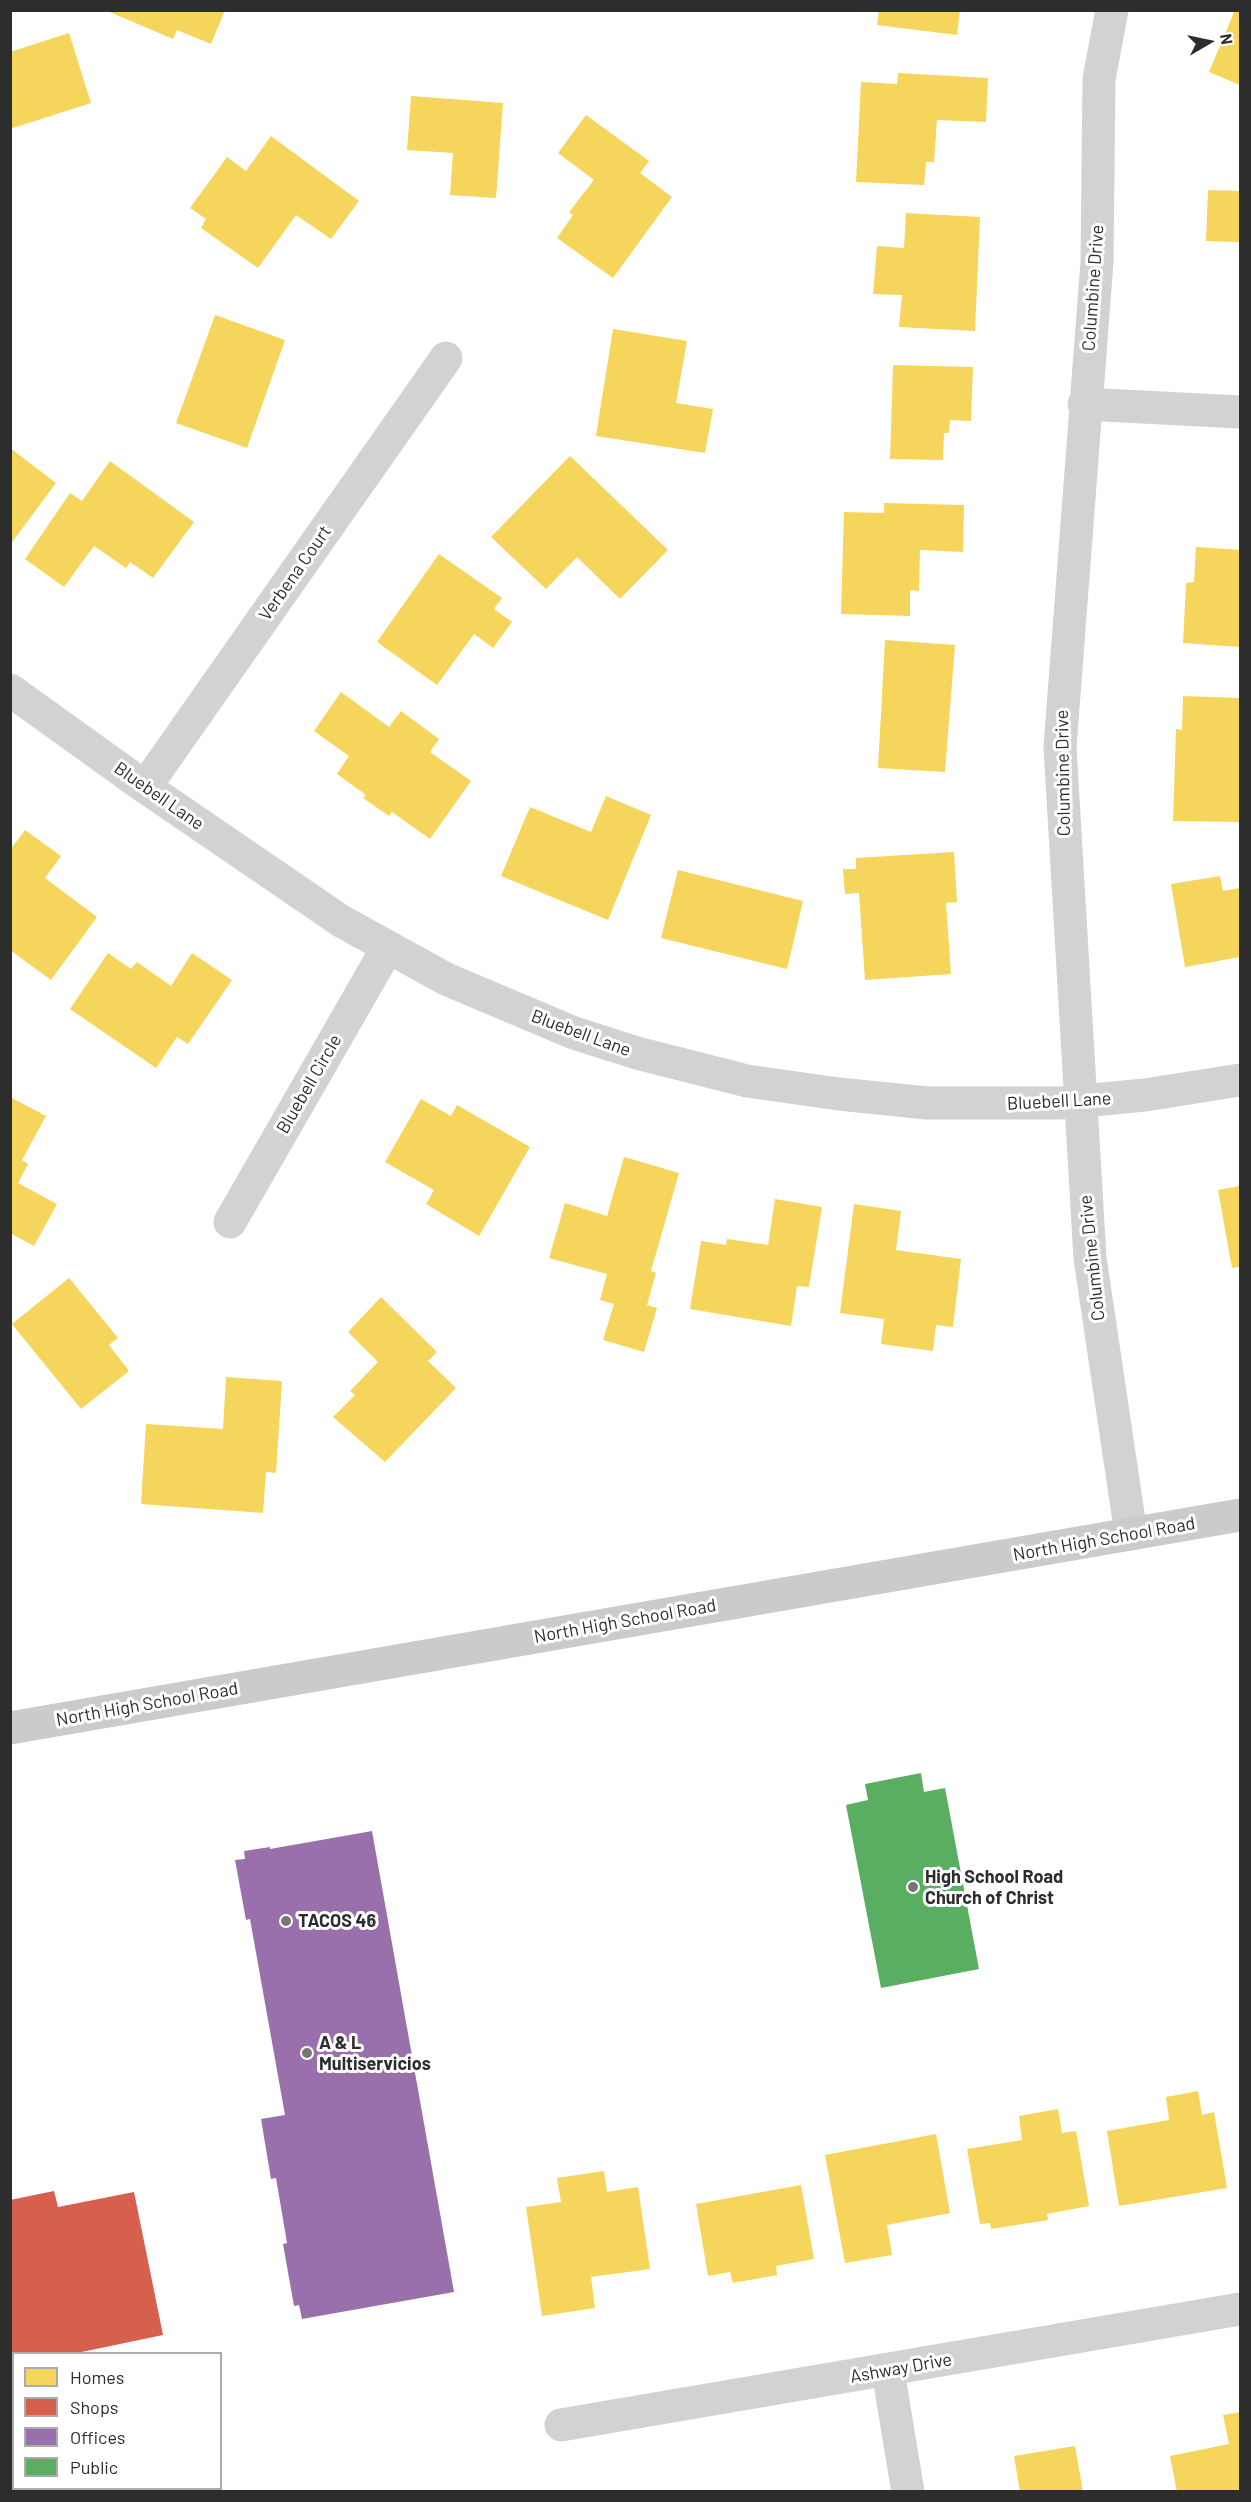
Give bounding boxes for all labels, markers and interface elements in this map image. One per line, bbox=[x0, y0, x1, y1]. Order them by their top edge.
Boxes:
north arrow bbox=[1179, 12, 1239, 72]
text: N bbox=[1217, 32, 1237, 46]
street label: Columbine Drive bbox=[1078, 224, 1108, 352]
street label: Verbena Court bbox=[254, 521, 336, 625]
street label: Columbine Drive bbox=[1051, 709, 1075, 837]
street label: Bluebell Lane bbox=[110, 757, 208, 835]
street label: Bluebell Lane bbox=[528, 1005, 634, 1061]
street label: Bluebell Circle bbox=[272, 1031, 346, 1137]
street label: Bluebell Lane bbox=[1006, 1087, 1112, 1115]
street label: Columbine Drive bbox=[1075, 1194, 1109, 1322]
street label: North High School Road bbox=[1011, 1512, 1197, 1566]
street label: North High School Road bbox=[532, 1594, 718, 1648]
street label: North High School Road bbox=[54, 1677, 240, 1731]
place label: High School Road Church of Christ bbox=[925, 1866, 1063, 1908]
marker: High School Road Church of Christ bbox=[906, 1880, 920, 1894]
place label: TACOS 46 bbox=[298, 1910, 376, 1932]
marker: TACOS 46 bbox=[279, 1914, 293, 1928]
place label: A & L Multiservicios bbox=[319, 2032, 431, 2074]
marker: A & L Multiservicios bbox=[300, 2046, 314, 2060]
street label: Ashway Drive bbox=[848, 2348, 954, 2388]
legend bbox=[12, 2352, 222, 2490]
text: Homes bbox=[70, 2366, 124, 2388]
text: Shops bbox=[70, 2396, 119, 2418]
text: Offices bbox=[70, 2426, 126, 2448]
text: Public bbox=[70, 2456, 118, 2478]

